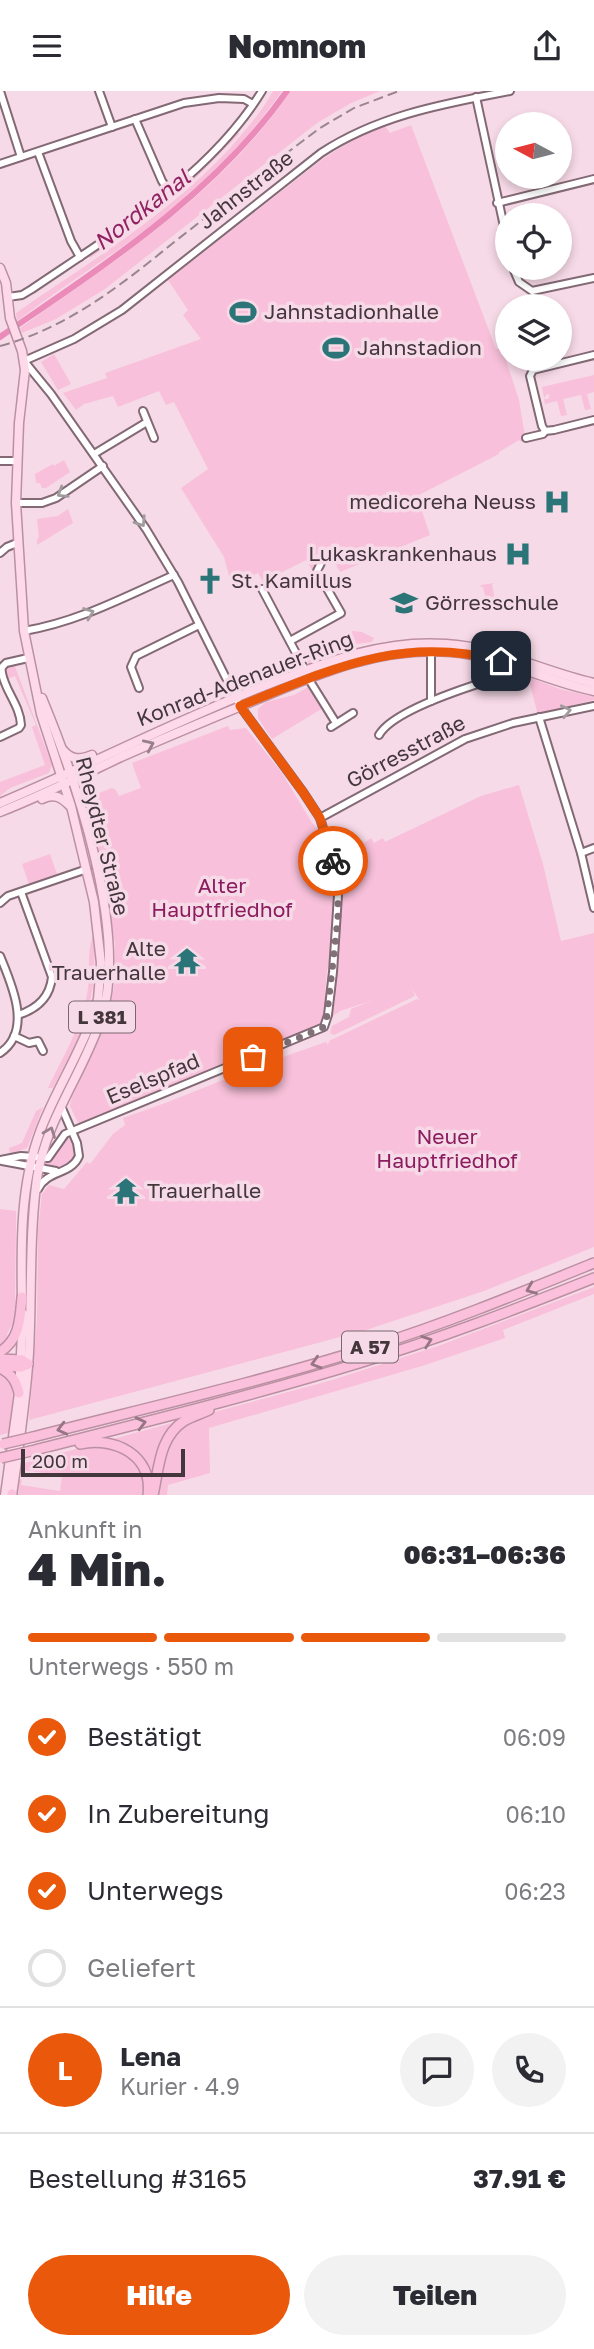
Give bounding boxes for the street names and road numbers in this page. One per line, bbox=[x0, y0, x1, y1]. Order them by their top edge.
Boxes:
street label: Jahnstraße bbox=[193, 144, 298, 234]
street label: Konrad-Adenauer-Ring bbox=[133, 625, 356, 731]
street label: Görresstraße bbox=[342, 709, 469, 793]
street label: Rheydter Straße bbox=[71, 754, 135, 918]
road number: L 381 bbox=[69, 1001, 135, 1033]
street label: Eselspfad bbox=[102, 1047, 203, 1109]
road number: A 57 bbox=[342, 1331, 398, 1363]

